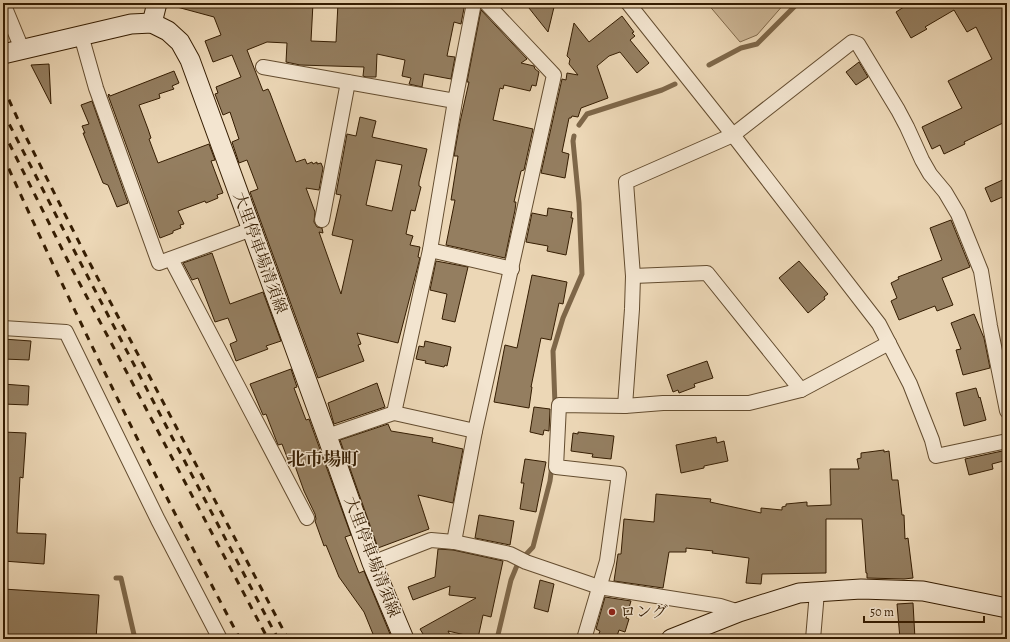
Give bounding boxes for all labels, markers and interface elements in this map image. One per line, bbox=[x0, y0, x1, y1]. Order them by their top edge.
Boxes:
street label: 大里停車場清須線 bbox=[228, 189, 292, 317]
district label: 北市場町 bbox=[287, 447, 359, 471]
street label: 大里停車場清須線 bbox=[339, 493, 405, 621]
scale bar bbox=[864, 598, 984, 624]
place label: ロング bbox=[620, 601, 668, 623]
text: 50 m bbox=[870, 604, 894, 620]
marker: ロング bbox=[607, 607, 617, 617]

